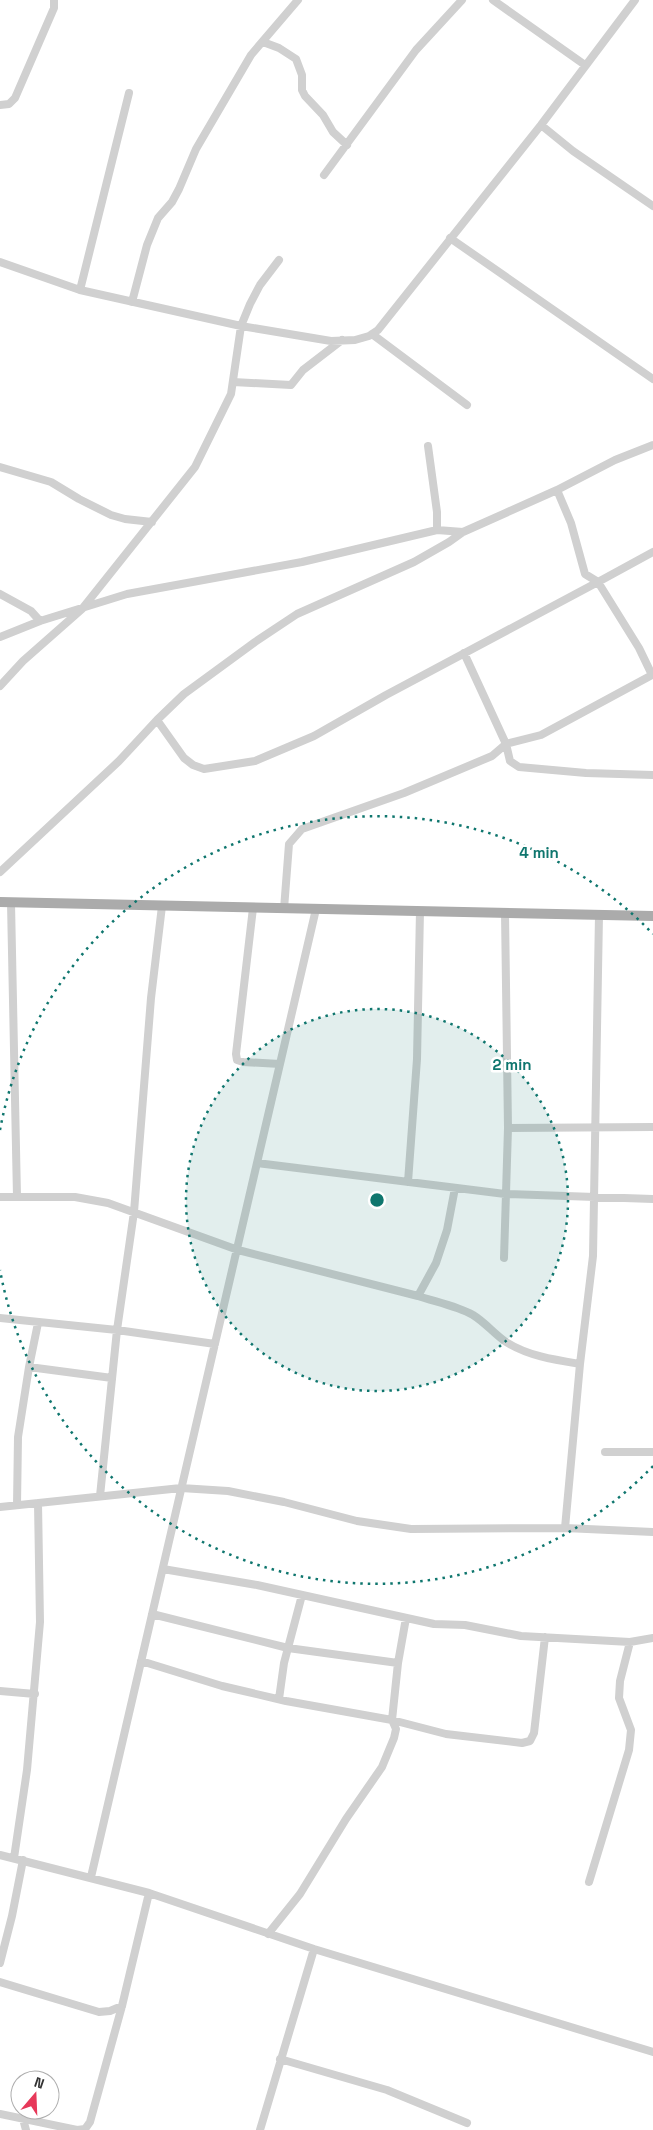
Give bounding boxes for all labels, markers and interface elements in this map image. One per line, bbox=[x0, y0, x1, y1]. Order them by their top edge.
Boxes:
text: 4 min bbox=[519, 843, 559, 862]
text: 2 min bbox=[493, 1055, 531, 1074]
centre of rings bbox=[368, 1191, 386, 1209]
north arrow bbox=[10, 2070, 60, 2120]
text: N bbox=[32, 2073, 47, 2093]

